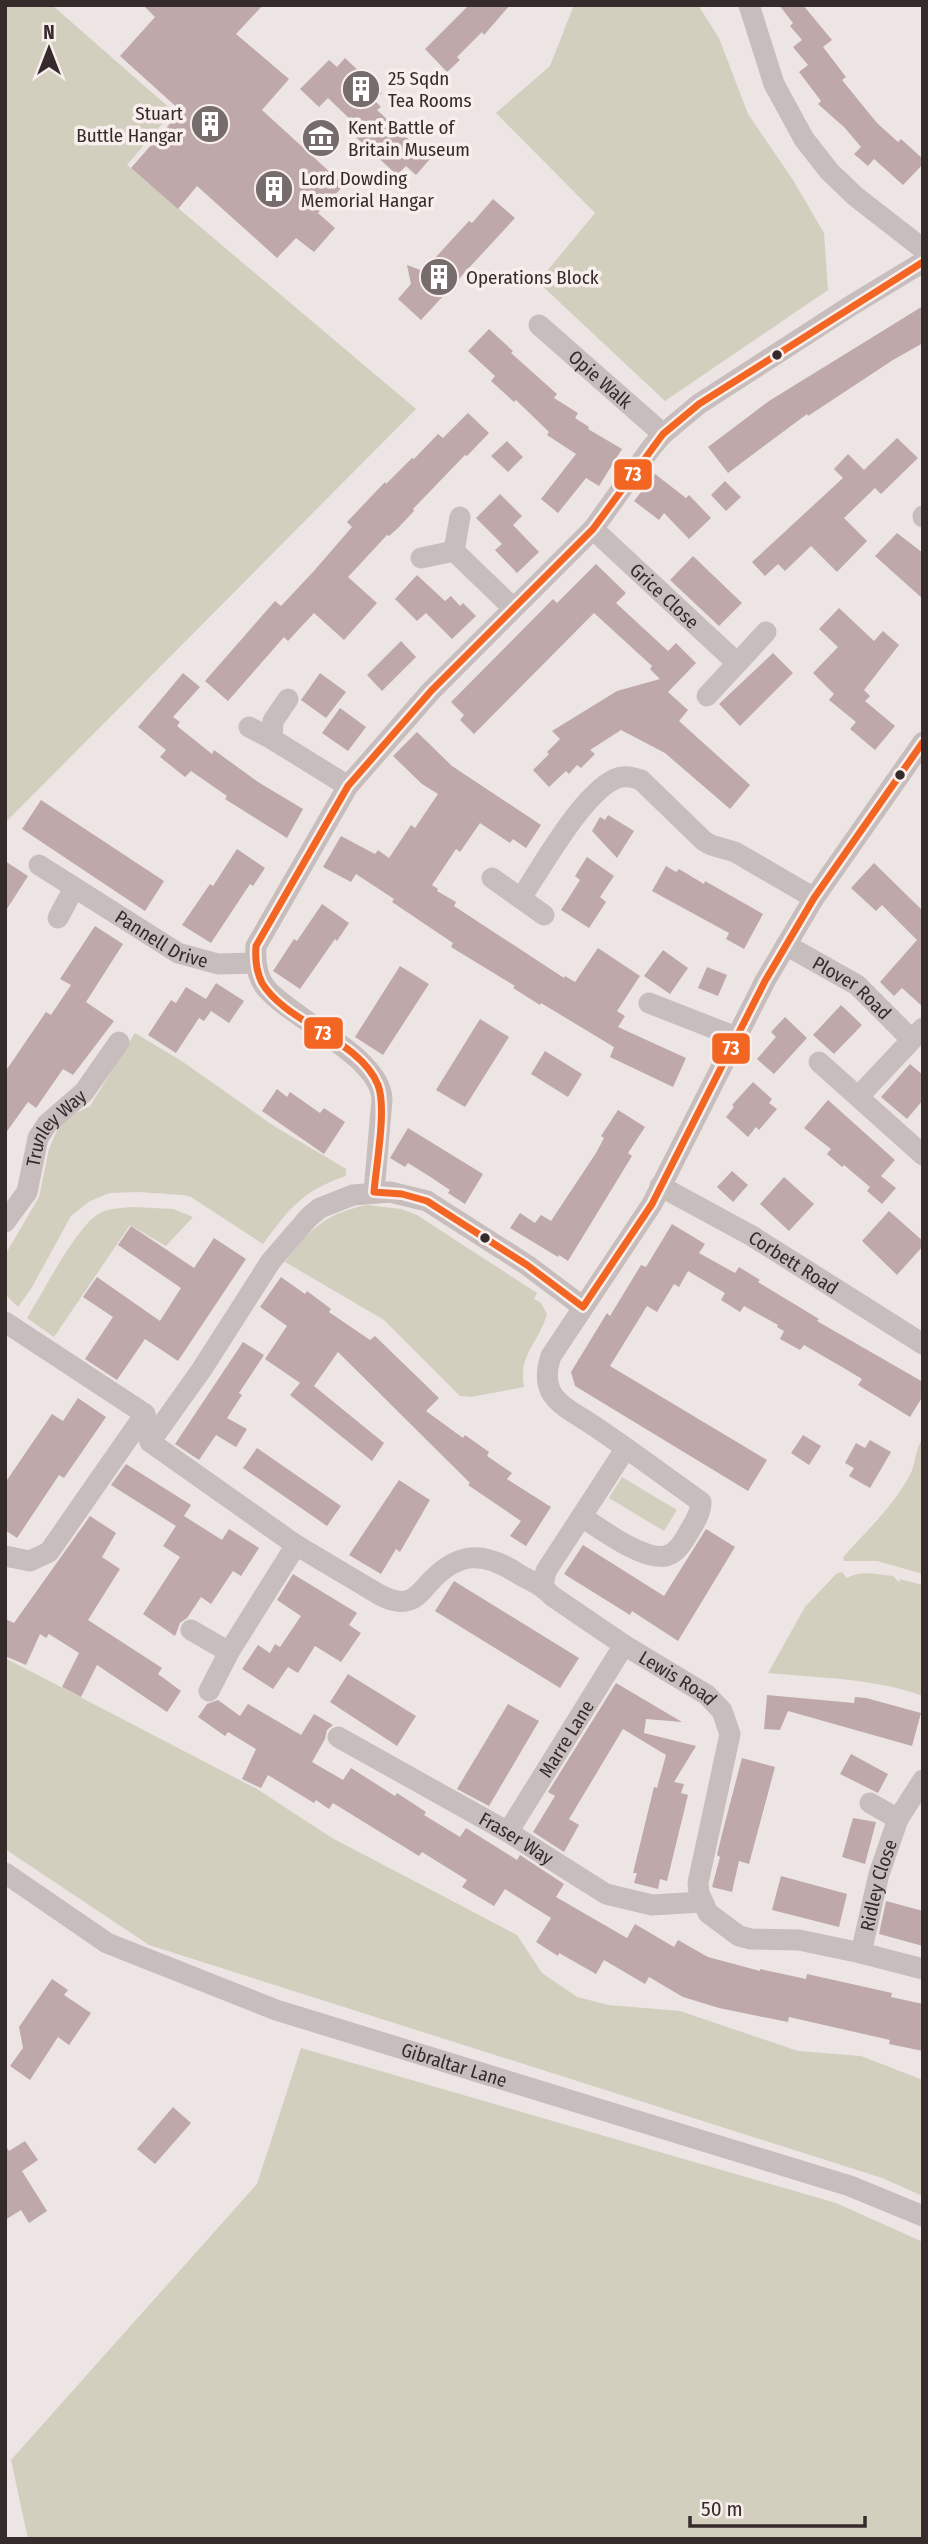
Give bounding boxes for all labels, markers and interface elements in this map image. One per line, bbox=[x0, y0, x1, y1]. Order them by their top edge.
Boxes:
north arrow bbox=[14, 14, 84, 84]
text: N bbox=[43, 21, 55, 44]
place label: 25 Sqdn Tea Rooms bbox=[388, 67, 472, 112]
building icon: 25 Sqdn Tea Rooms bbox=[340, 68, 382, 110]
place label: Stuart Buttle Hangar bbox=[76, 102, 184, 147]
building icon: Stuart Buttle Hangar bbox=[189, 103, 231, 145]
place label: Kent Battle of Britain Museum bbox=[348, 116, 470, 161]
museum icon: Kent Battle of Britain Museum bbox=[300, 117, 342, 159]
place label: Lord Dowding Memorial Hangar bbox=[301, 167, 434, 212]
building icon: Lord Dowding Memorial Hangar bbox=[253, 168, 295, 210]
building icon: Operations Block bbox=[418, 256, 460, 298]
place label: Operations Block bbox=[466, 266, 599, 289]
street label: Opie Walk bbox=[564, 345, 637, 413]
unlabelled marker bbox=[770, 348, 784, 362]
line badge: 73 bbox=[613, 458, 653, 491]
text: 73 bbox=[624, 463, 642, 486]
street label: Grice Close bbox=[625, 558, 704, 633]
unlabelled marker bbox=[893, 768, 907, 782]
street label: Pannell Drive bbox=[111, 905, 211, 972]
street label: Plover Road bbox=[809, 951, 896, 1024]
line badge: 73 bbox=[303, 1016, 344, 1050]
text: 73 bbox=[314, 1022, 332, 1045]
line badge: 73 bbox=[711, 1032, 751, 1065]
text: 73 bbox=[722, 1037, 740, 1060]
street label: Trunley Way bbox=[21, 1084, 91, 1169]
street label: Corbett Road bbox=[745, 1225, 843, 1299]
unlabelled marker bbox=[478, 1231, 492, 1245]
street label: Lewis Road bbox=[635, 1645, 722, 1710]
street label: Marre Lane bbox=[533, 1696, 599, 1781]
street label: Fraser Way bbox=[475, 1807, 558, 1870]
street label: Ridley Close bbox=[855, 1836, 902, 1933]
street label: Gibraltar Lane bbox=[399, 2038, 510, 2092]
scale bar bbox=[690, 2484, 865, 2528]
text: 50 m bbox=[701, 2496, 743, 2522]

